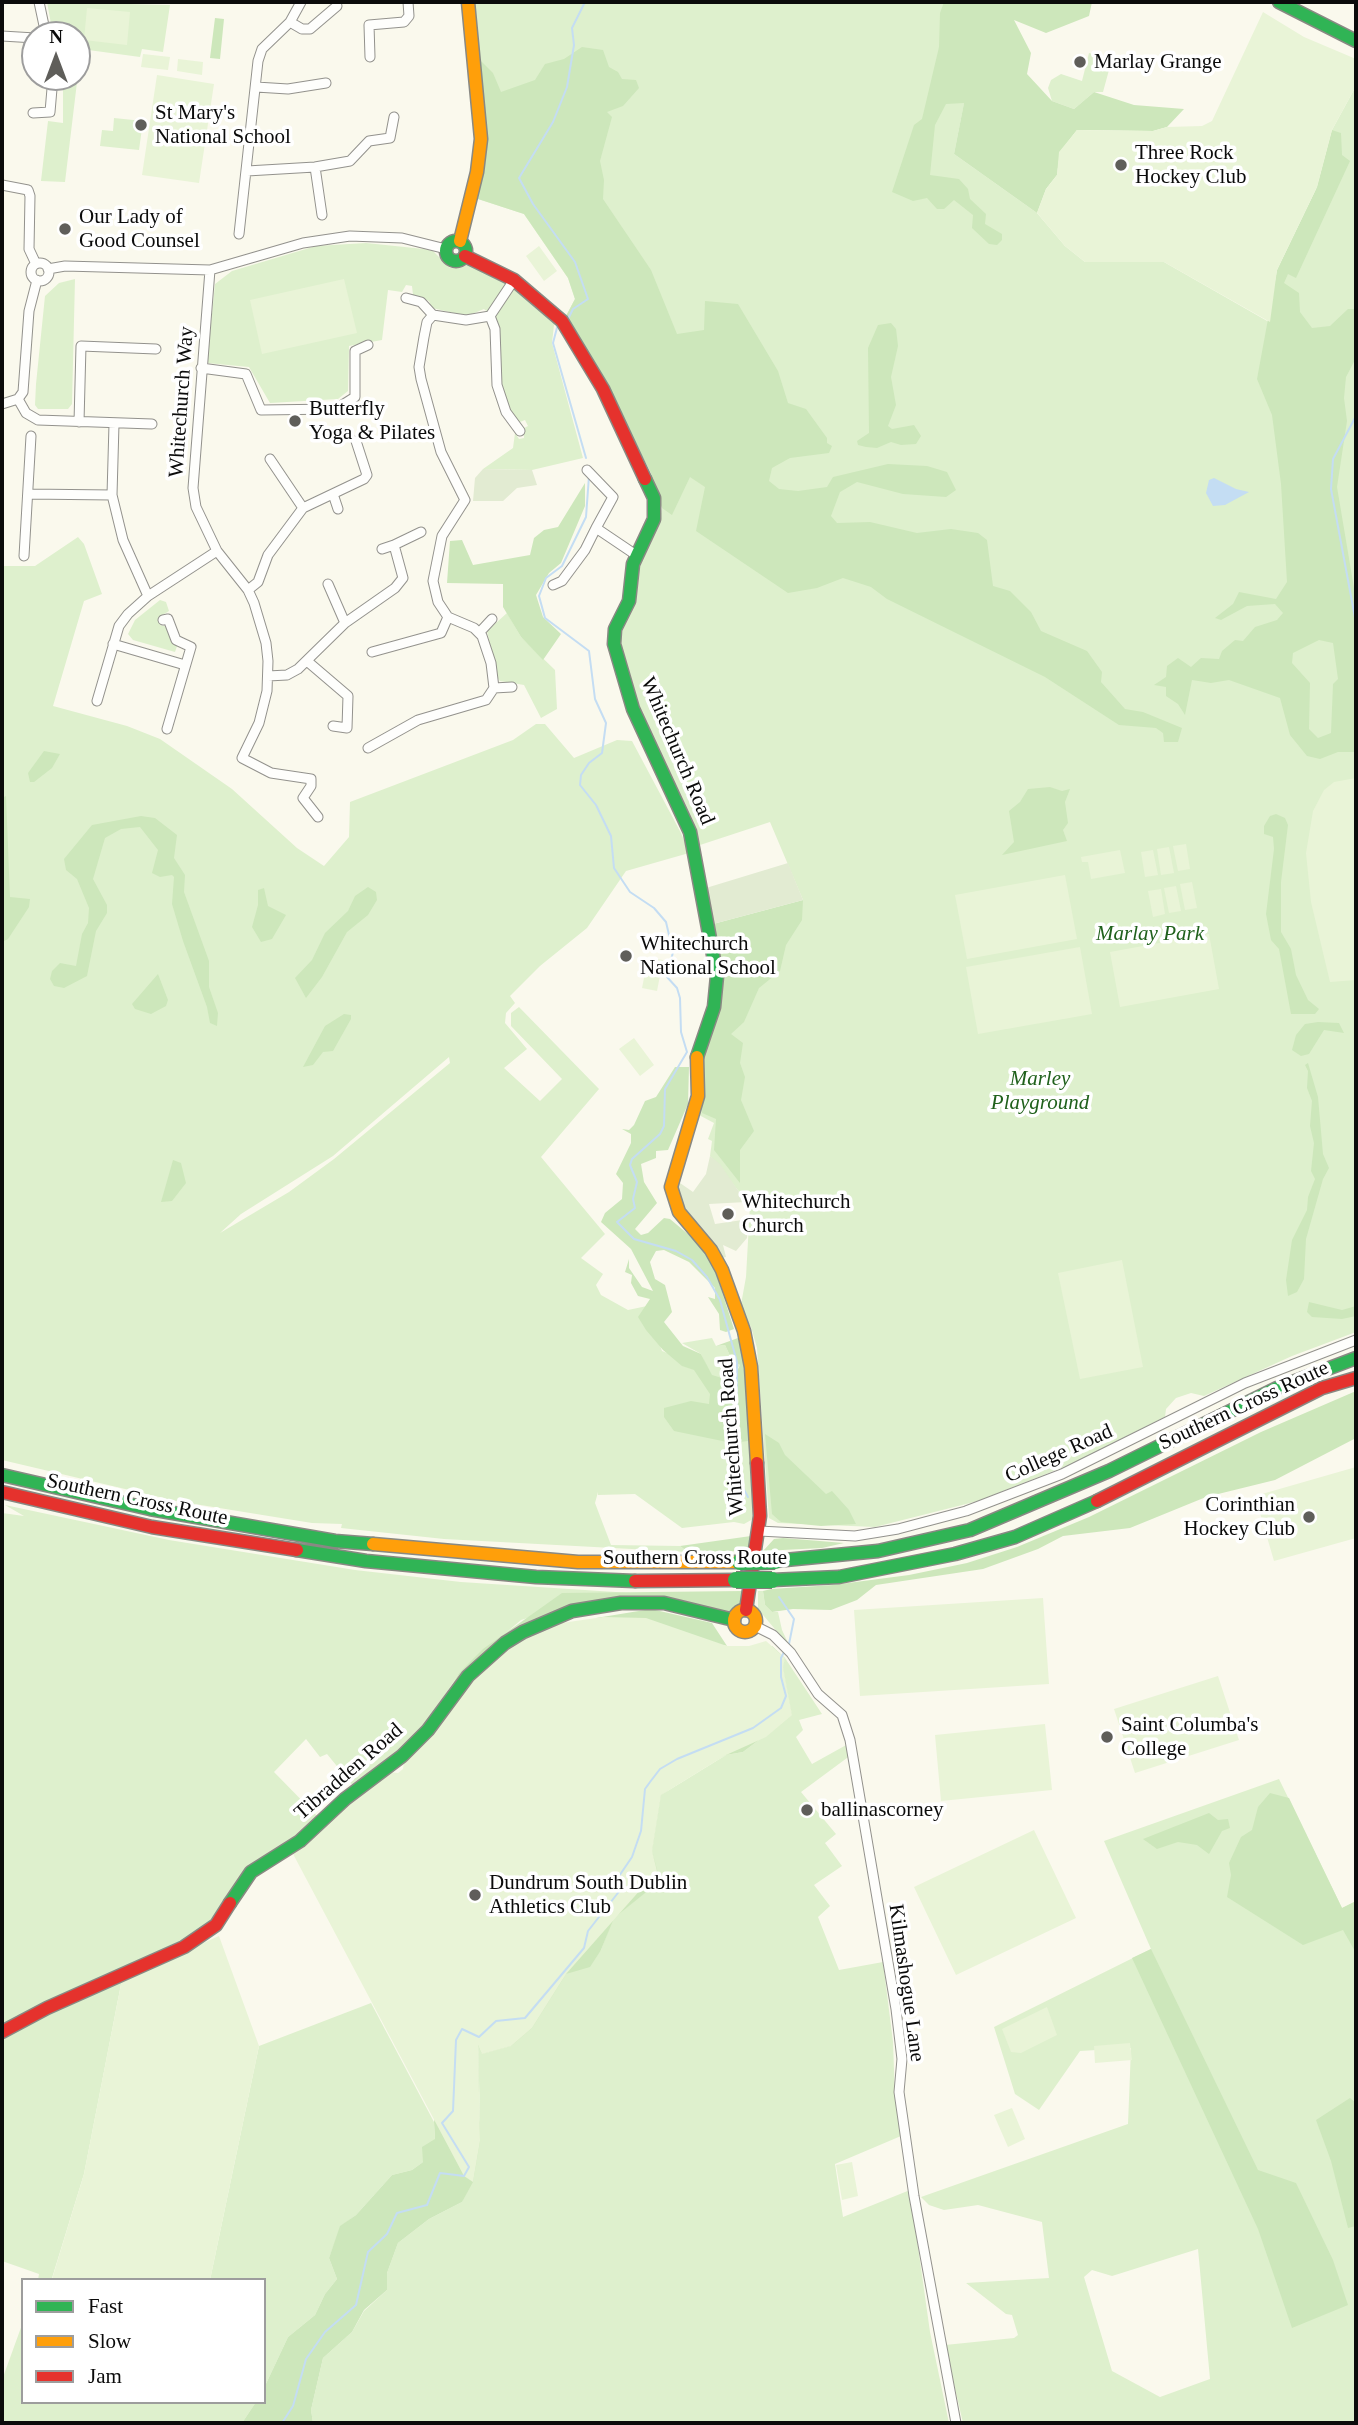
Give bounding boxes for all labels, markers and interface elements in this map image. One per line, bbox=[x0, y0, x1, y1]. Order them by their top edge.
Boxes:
north arrow bbox=[21, 21, 91, 91]
text: N bbox=[49, 26, 63, 47]
place label: Marlay Grange bbox=[1094, 49, 1222, 75]
marker: Marlay Grange bbox=[1072, 54, 1088, 70]
place label: St Mary's National School bbox=[155, 100, 291, 150]
marker: St Mary's National School bbox=[133, 117, 149, 133]
place label: Three Rock Hockey Club bbox=[1135, 140, 1246, 190]
marker: Three Rock Hockey Club bbox=[1113, 157, 1129, 173]
place label: Our Lady of Good Counsel bbox=[79, 204, 200, 254]
marker: Our Lady of Good Counsel bbox=[57, 221, 73, 237]
street label: Whitechurch Way bbox=[164, 325, 200, 479]
place label: Butterfly Yoga & Pilates bbox=[309, 396, 435, 446]
marker: Butterfly Yoga & Pilates bbox=[287, 413, 303, 429]
street label: Whitechurch Road bbox=[635, 673, 719, 829]
park label: Marlay Park bbox=[1096, 921, 1204, 947]
place label: Whitechurch National School bbox=[640, 931, 776, 981]
marker: Whitechurch National School bbox=[618, 948, 634, 964]
park label: Marley Playground bbox=[991, 1066, 1089, 1116]
place label: Whitechurch Church bbox=[742, 1189, 850, 1239]
marker: Whitechurch Church bbox=[720, 1206, 736, 1222]
street label: Southern Cross Route bbox=[1155, 1356, 1333, 1456]
street label: Whitechurch Road bbox=[714, 1357, 750, 1517]
street label: College Road bbox=[1001, 1419, 1117, 1489]
street label: Southern Cross Route bbox=[44, 1469, 230, 1531]
place label: Corinthian Hockey Club bbox=[1184, 1492, 1295, 1542]
marker: Corinthian Hockey Club bbox=[1301, 1509, 1317, 1525]
street label: Southern Cross Route bbox=[603, 1545, 787, 1571]
place label: Saint Columba's College bbox=[1121, 1712, 1258, 1762]
street label: Tibradden Road bbox=[290, 1718, 408, 1826]
marker: Saint Columba's College bbox=[1099, 1729, 1115, 1745]
place label: ballinascorney bbox=[821, 1797, 943, 1823]
marker: ballinascorney bbox=[799, 1802, 815, 1818]
place label: Dundrum South Dublin Athletics Club bbox=[489, 1870, 687, 1920]
marker: Dundrum South Dublin Athletics Club bbox=[467, 1887, 483, 1903]
street label: Kilmashogue Lane bbox=[882, 1902, 930, 2064]
legend bbox=[21, 2278, 266, 2404]
text: Fast bbox=[88, 2294, 123, 2318]
text: Slow bbox=[88, 2329, 131, 2353]
text: Jam bbox=[88, 2364, 122, 2388]

